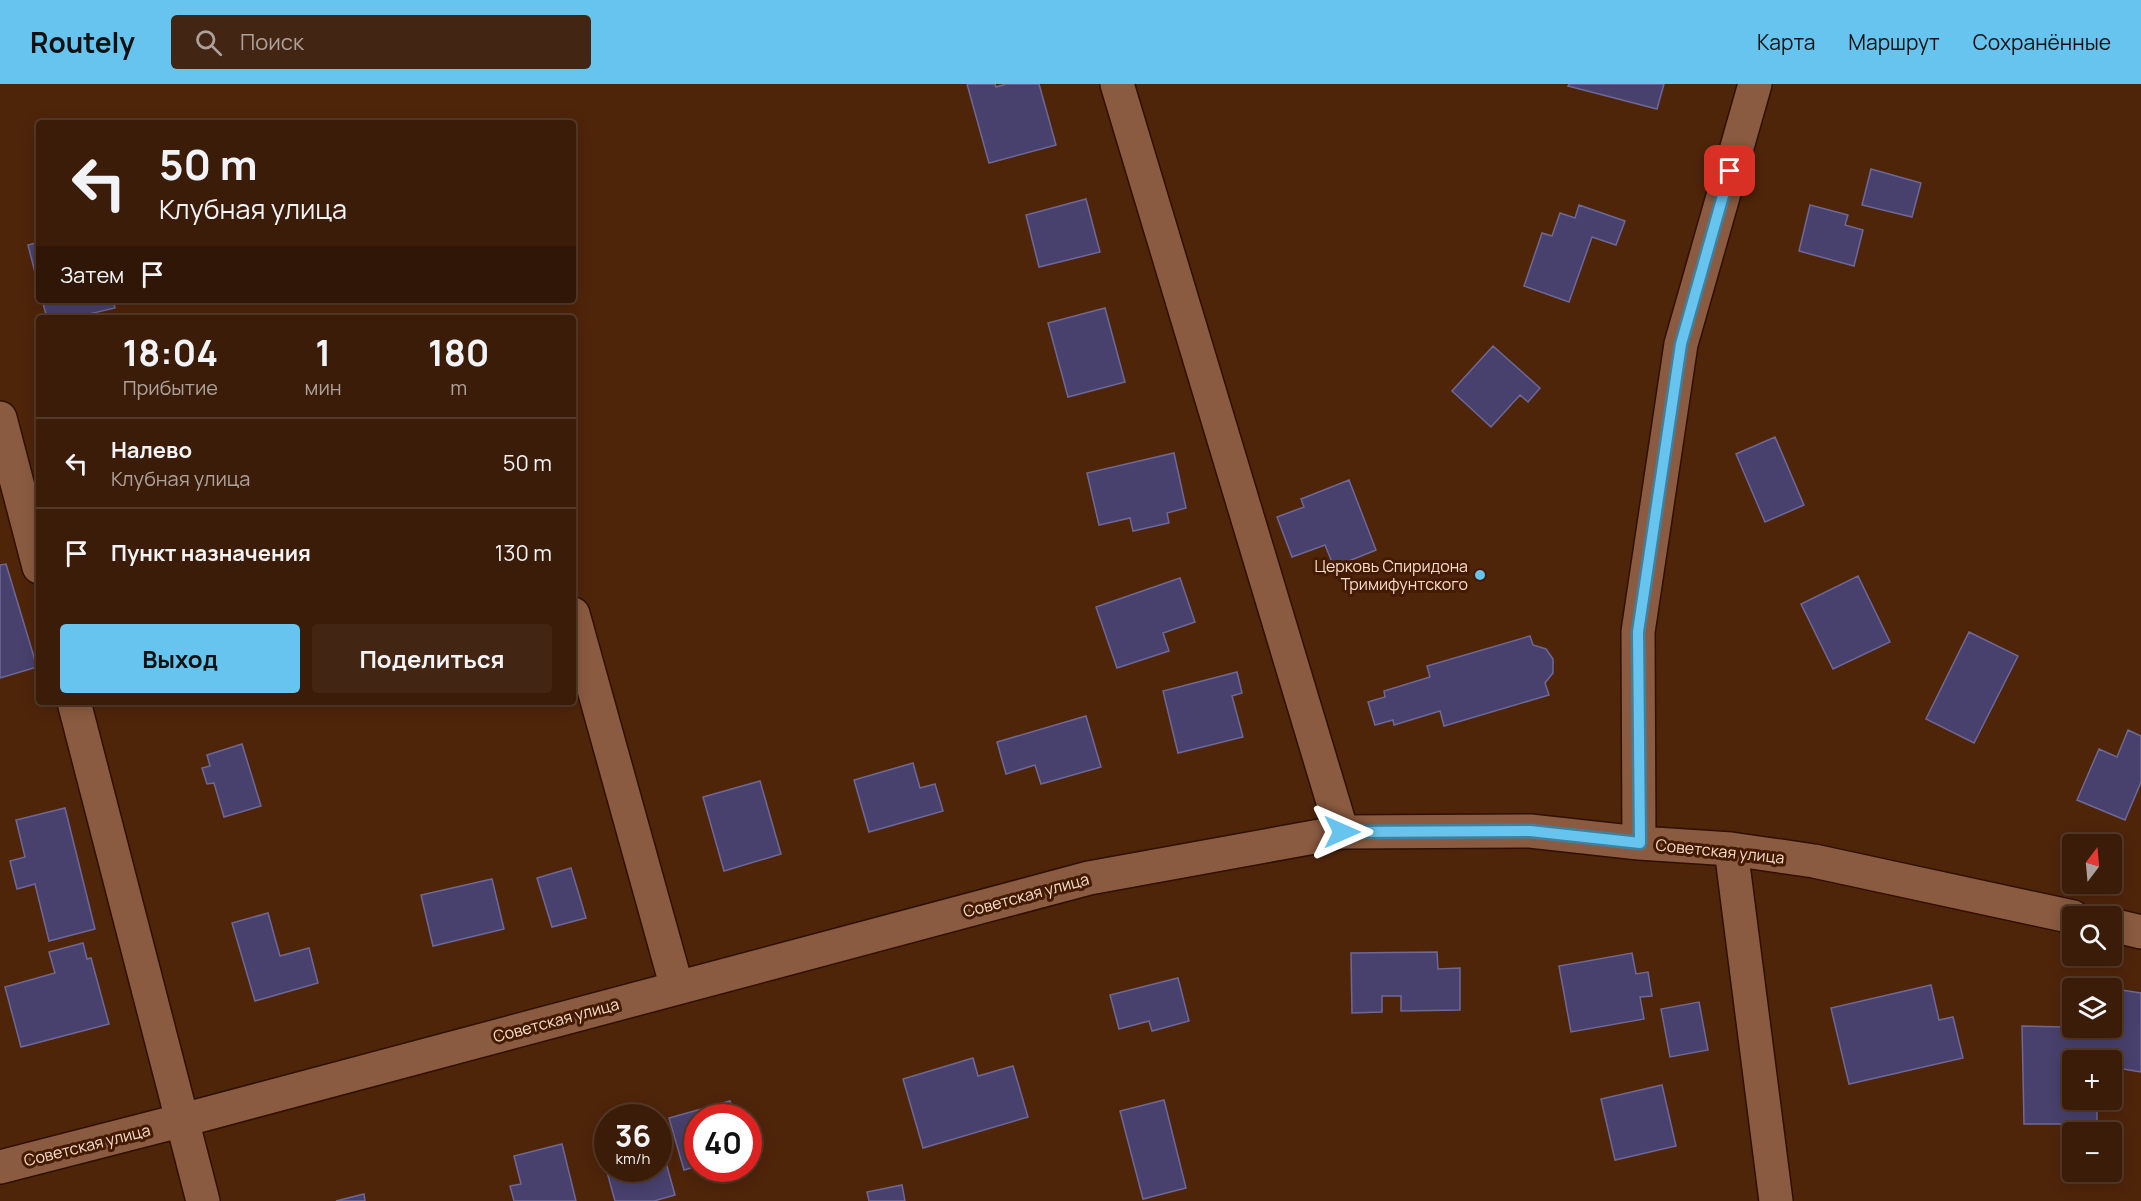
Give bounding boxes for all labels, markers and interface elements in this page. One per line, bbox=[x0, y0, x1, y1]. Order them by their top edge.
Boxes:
search box bbox=[171, 15, 591, 69]
text: Routely bbox=[30, 23, 135, 61]
icon: search bbox=[192, 26, 225, 59]
text: Поиск bbox=[240, 27, 304, 57]
text: Карта bbox=[1757, 28, 1815, 56]
text: Маршрут bbox=[1848, 28, 1940, 56]
text: Сохранённые bbox=[1973, 28, 2111, 56]
text: 50 m bbox=[159, 135, 257, 193]
icon: left bbox=[60, 144, 138, 222]
pin bbox=[1704, 145, 1755, 196]
icon: arrive bbox=[1713, 154, 1746, 187]
text: Клубная улица bbox=[159, 190, 347, 227]
icon: arrive bbox=[136, 258, 169, 291]
text: Затем bbox=[60, 260, 124, 290]
text: 18:04 bbox=[122, 328, 218, 377]
text: 1 bbox=[315, 328, 331, 377]
text: 180 bbox=[428, 328, 490, 377]
text: Прибытие bbox=[123, 374, 218, 401]
text: мин bbox=[305, 374, 342, 401]
text: m bbox=[450, 374, 467, 401]
text: Налево bbox=[111, 435, 192, 465]
icon: left bbox=[60, 447, 93, 480]
text: 50 m bbox=[503, 448, 552, 478]
text: Клубная улица bbox=[111, 465, 250, 492]
icon: arrive bbox=[60, 537, 93, 570]
text: Пункт назначения bbox=[111, 538, 311, 568]
text: 130 m bbox=[495, 538, 552, 568]
place label: Церковь Спиридона Тримифунтского bbox=[1315, 555, 1468, 595]
marker: Церковь Спиридона Тримифунтского bbox=[1473, 568, 1487, 582]
button: Выход bbox=[60, 624, 300, 693]
button: Поделиться bbox=[312, 624, 552, 693]
position arrow bbox=[1310, 800, 1374, 864]
street label: Советская улица bbox=[1654, 833, 1786, 869]
north arrow bbox=[2062, 834, 2122, 894]
map controls bbox=[2062, 834, 2122, 1182]
street label: Советская улица bbox=[961, 868, 1091, 922]
button: search bbox=[2062, 906, 2122, 966]
button: layers bbox=[2062, 978, 2122, 1038]
street label: Советская улица bbox=[491, 993, 621, 1047]
button: + bbox=[2062, 1050, 2122, 1110]
speed limit sign: 40 bbox=[684, 1104, 762, 1182]
text: 36 bbox=[615, 1115, 651, 1156]
street label: Советская улица bbox=[21, 1119, 153, 1171]
button: − bbox=[2062, 1122, 2122, 1182]
text: km/h bbox=[616, 1148, 650, 1169]

